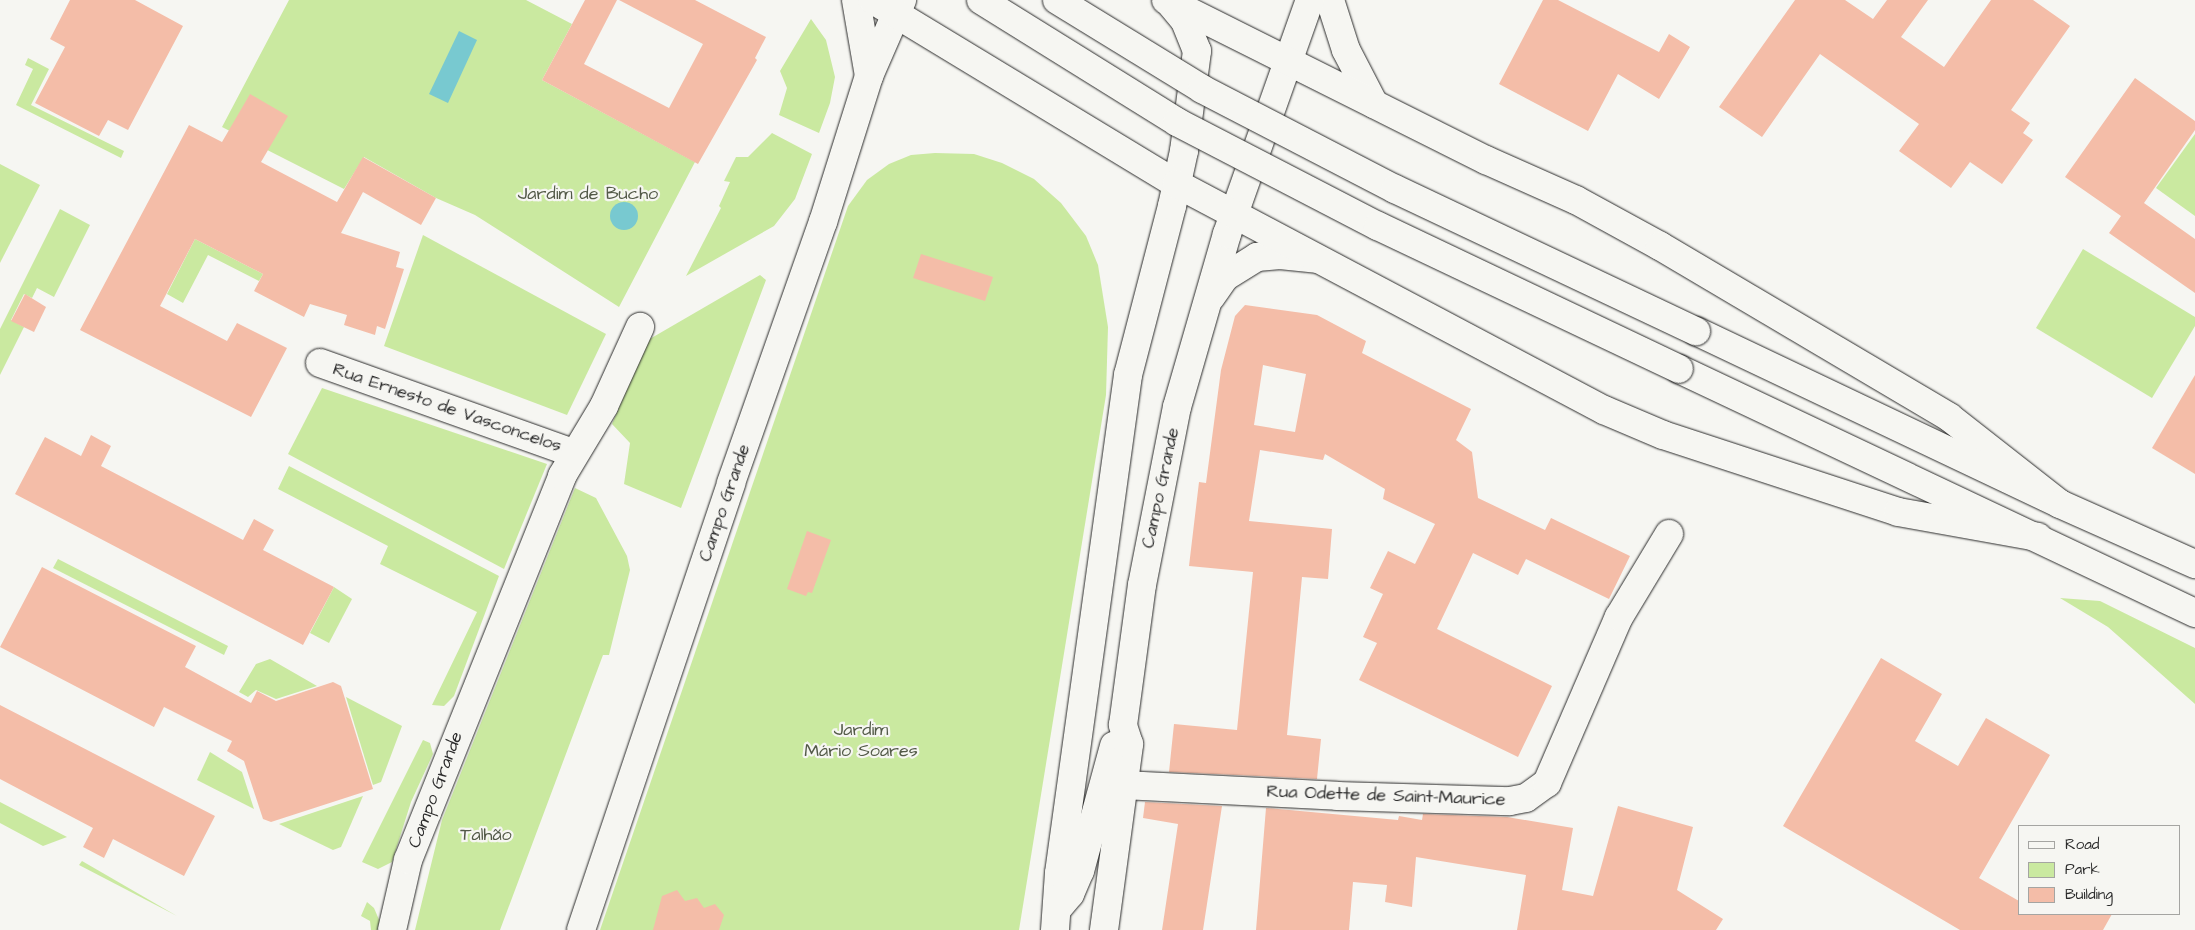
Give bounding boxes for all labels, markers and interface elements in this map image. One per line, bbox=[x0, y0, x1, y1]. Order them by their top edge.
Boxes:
park label: Jardim de Bucho bbox=[518, 183, 658, 205]
street label: Rua Ernesto de Vasconcelos bbox=[330, 359, 564, 457]
street label: Campo Grande bbox=[1138, 426, 1184, 550]
street label: Campo Grande bbox=[695, 441, 755, 565]
park label: Jardim Mário Soares bbox=[804, 720, 918, 762]
street label: Campo Grande bbox=[404, 729, 468, 851]
street label: Rua Odette de Saint-Maurice bbox=[1266, 781, 1506, 811]
park label: Talhão bbox=[460, 824, 512, 846]
legend bbox=[2018, 825, 2180, 915]
text: Road bbox=[2065, 834, 2099, 855]
text: Park bbox=[2065, 859, 2100, 880]
text: Building bbox=[2065, 884, 2113, 905]

